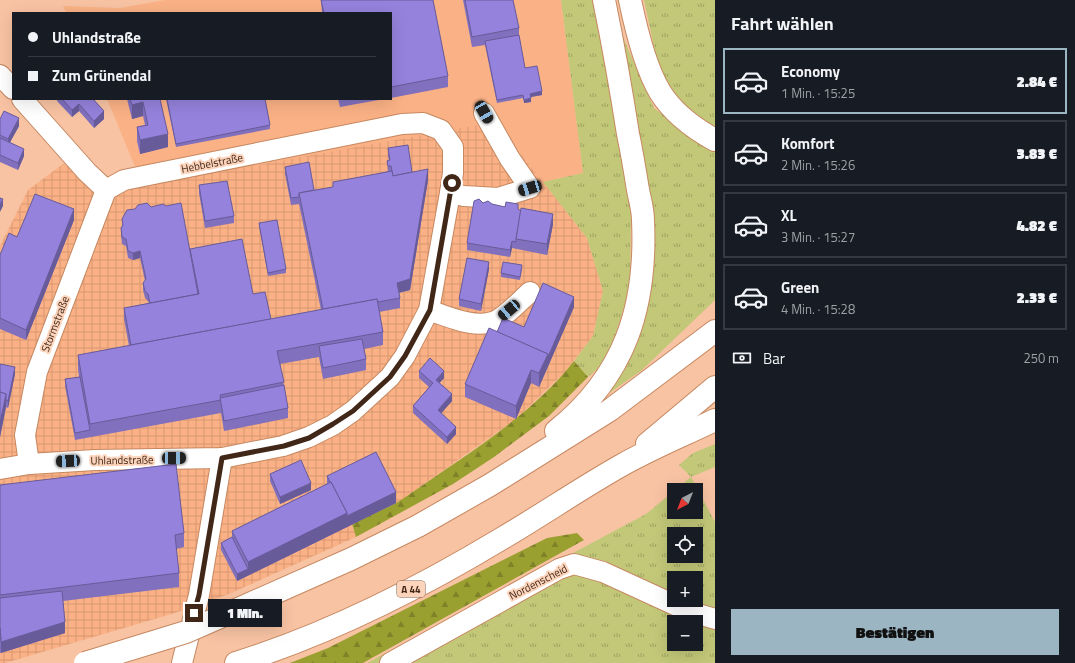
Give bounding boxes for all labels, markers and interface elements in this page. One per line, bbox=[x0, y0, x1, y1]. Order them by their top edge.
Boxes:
text: Fahrt wählen bbox=[731, 10, 834, 37]
text: Uhlandstraße bbox=[52, 26, 141, 49]
text: Economy bbox=[781, 60, 840, 83]
icon: car bbox=[733, 63, 769, 99]
text: Zum Grünendal bbox=[52, 64, 151, 87]
text: 2.84 € bbox=[1017, 70, 1057, 93]
text: 1 Min. · 15:25 bbox=[781, 83, 855, 103]
car bbox=[473, 99, 495, 125]
text: Komfort bbox=[781, 132, 835, 155]
icon: car bbox=[733, 135, 769, 171]
text: 3.83 € bbox=[1017, 142, 1057, 165]
street label: Hebbelstraße bbox=[180, 149, 245, 177]
text: 2 Min. · 15:26 bbox=[781, 155, 855, 175]
route start bbox=[443, 174, 461, 192]
car bbox=[517, 179, 543, 197]
text: XL bbox=[781, 204, 797, 227]
icon: car bbox=[733, 207, 769, 243]
text: 4.82 € bbox=[1017, 214, 1057, 237]
text: 3 Min. · 15:27 bbox=[781, 227, 855, 247]
text: Green bbox=[781, 276, 819, 299]
icon: car bbox=[733, 279, 769, 315]
text: 2.33 € bbox=[1017, 286, 1057, 309]
street label: Stormstraße bbox=[37, 293, 73, 354]
car bbox=[496, 298, 522, 322]
text: 4 Min. · 15:28 bbox=[781, 299, 855, 319]
icon: cash bbox=[731, 347, 753, 369]
text: Bar bbox=[763, 347, 785, 370]
text: 250 m bbox=[1023, 348, 1059, 368]
street label: Uhlandstraße bbox=[90, 451, 154, 469]
car bbox=[162, 452, 186, 464]
car bbox=[56, 454, 80, 468]
north arrow bbox=[667, 483, 703, 519]
map controls bbox=[667, 483, 703, 651]
button: locate bbox=[667, 527, 703, 563]
street label: Nordenscheid bbox=[506, 560, 570, 604]
button: + bbox=[667, 571, 703, 607]
road number: A 44 bbox=[397, 581, 425, 597]
callout: 1 Min. bbox=[208, 599, 282, 627]
text: 1 Min. bbox=[227, 603, 263, 623]
route end bbox=[185, 604, 203, 622]
button: Bestätigen bbox=[731, 609, 1059, 655]
button: − bbox=[667, 615, 703, 651]

